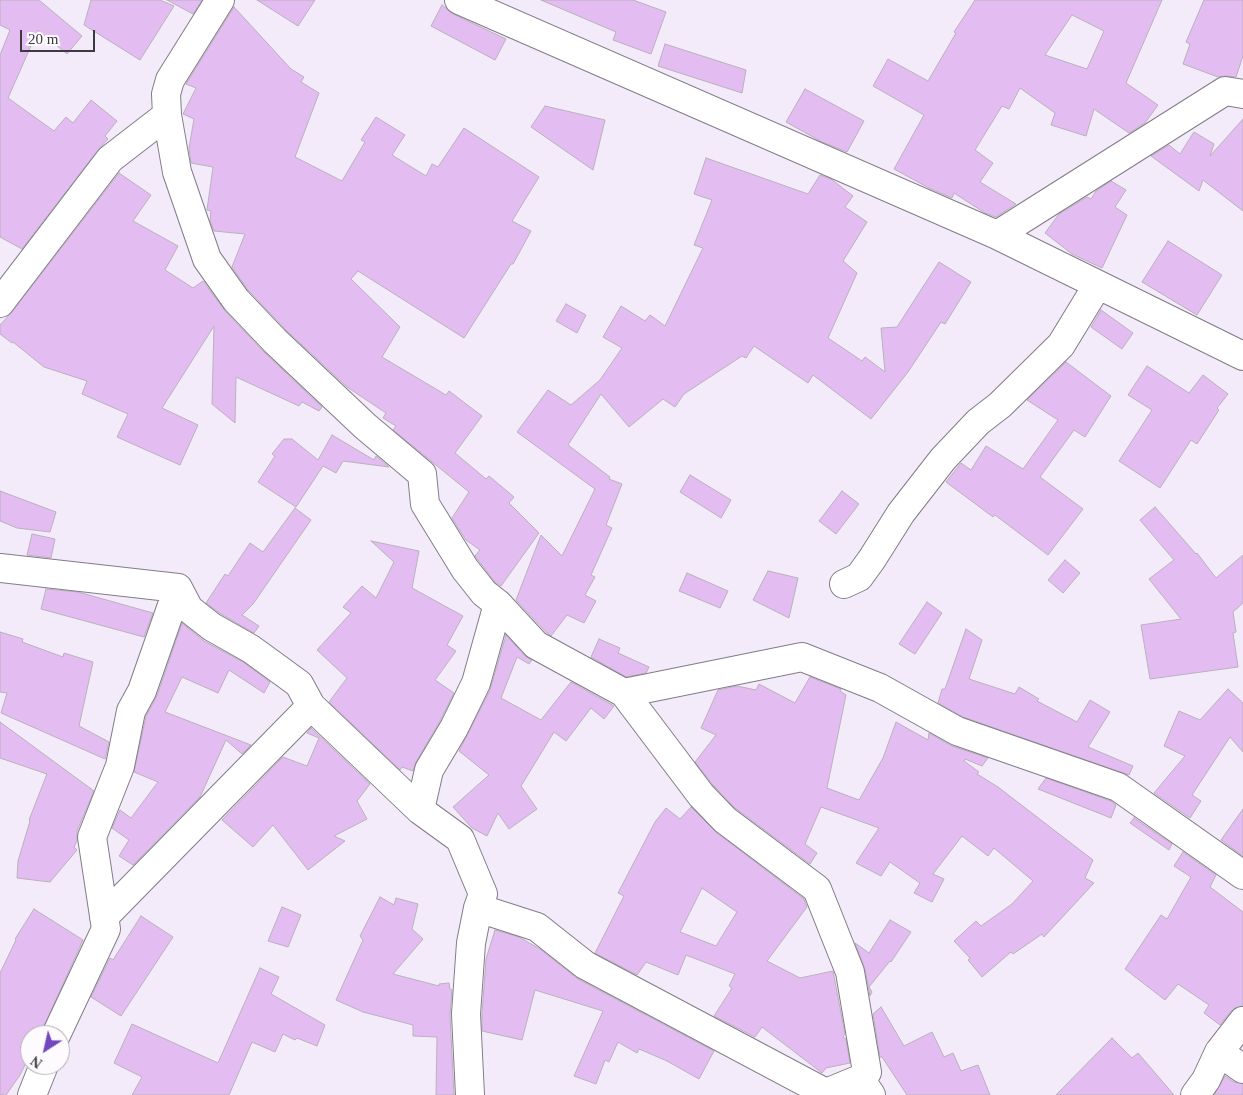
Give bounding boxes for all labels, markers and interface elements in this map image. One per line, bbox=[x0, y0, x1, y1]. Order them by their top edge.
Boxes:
scale bar bbox=[22, 20, 98, 52]
text: 20 m bbox=[28, 31, 58, 47]
north arrow bbox=[20, 1025, 70, 1075]
text: N bbox=[28, 1053, 45, 1071]

